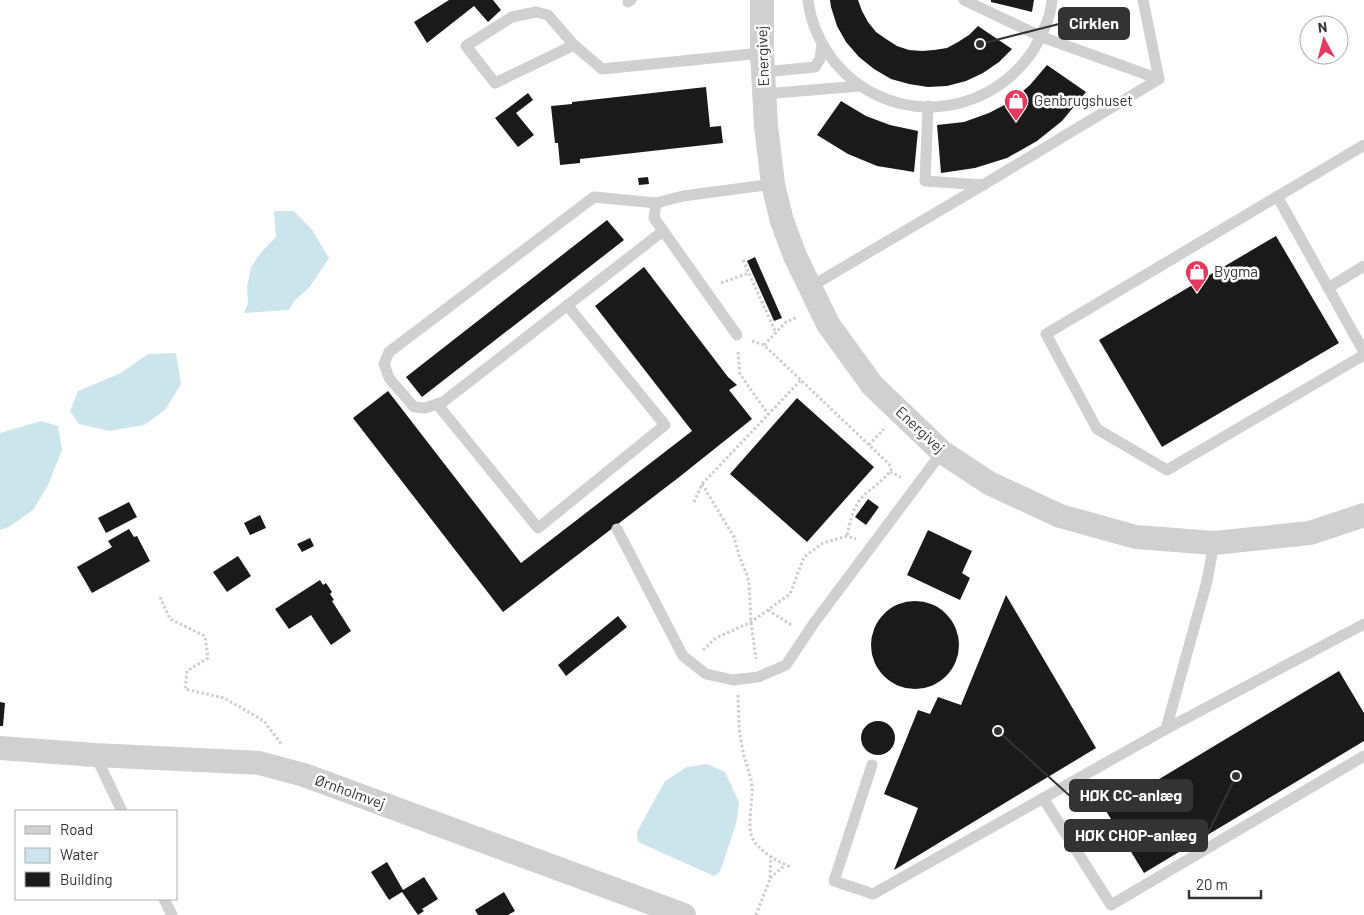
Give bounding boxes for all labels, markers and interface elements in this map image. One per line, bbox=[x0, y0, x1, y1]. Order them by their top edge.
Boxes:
callout: Cirklen bbox=[1059, 8, 1129, 39]
text: Cirklen bbox=[1069, 13, 1119, 32]
north arrow bbox=[1299, 15, 1349, 65]
text: N bbox=[1317, 18, 1328, 36]
street label: Energivej bbox=[752, 25, 772, 87]
shop icon: Genbrugshuset bbox=[1003, 88, 1029, 122]
place label: Genbrugshuset bbox=[1034, 91, 1133, 109]
shop icon: Bygma bbox=[1184, 259, 1210, 293]
place label: Bygma bbox=[1214, 262, 1258, 280]
street label: Energivej bbox=[892, 402, 949, 457]
street label: Ørnholmvej bbox=[313, 770, 388, 812]
callout: HØK CC-anlæg bbox=[1070, 780, 1192, 811]
text: HØK CC-anlæg bbox=[1080, 785, 1182, 804]
legend bbox=[15, 810, 178, 900]
text: Road bbox=[60, 820, 93, 838]
callout: HØK CHOP-anlæg bbox=[1065, 820, 1207, 851]
text: HØK CHOP-anlæg bbox=[1075, 825, 1197, 844]
text: Water bbox=[60, 845, 99, 863]
scale bar bbox=[1189, 868, 1262, 900]
text: Building bbox=[60, 870, 113, 888]
text: 20 m bbox=[1196, 875, 1228, 893]

